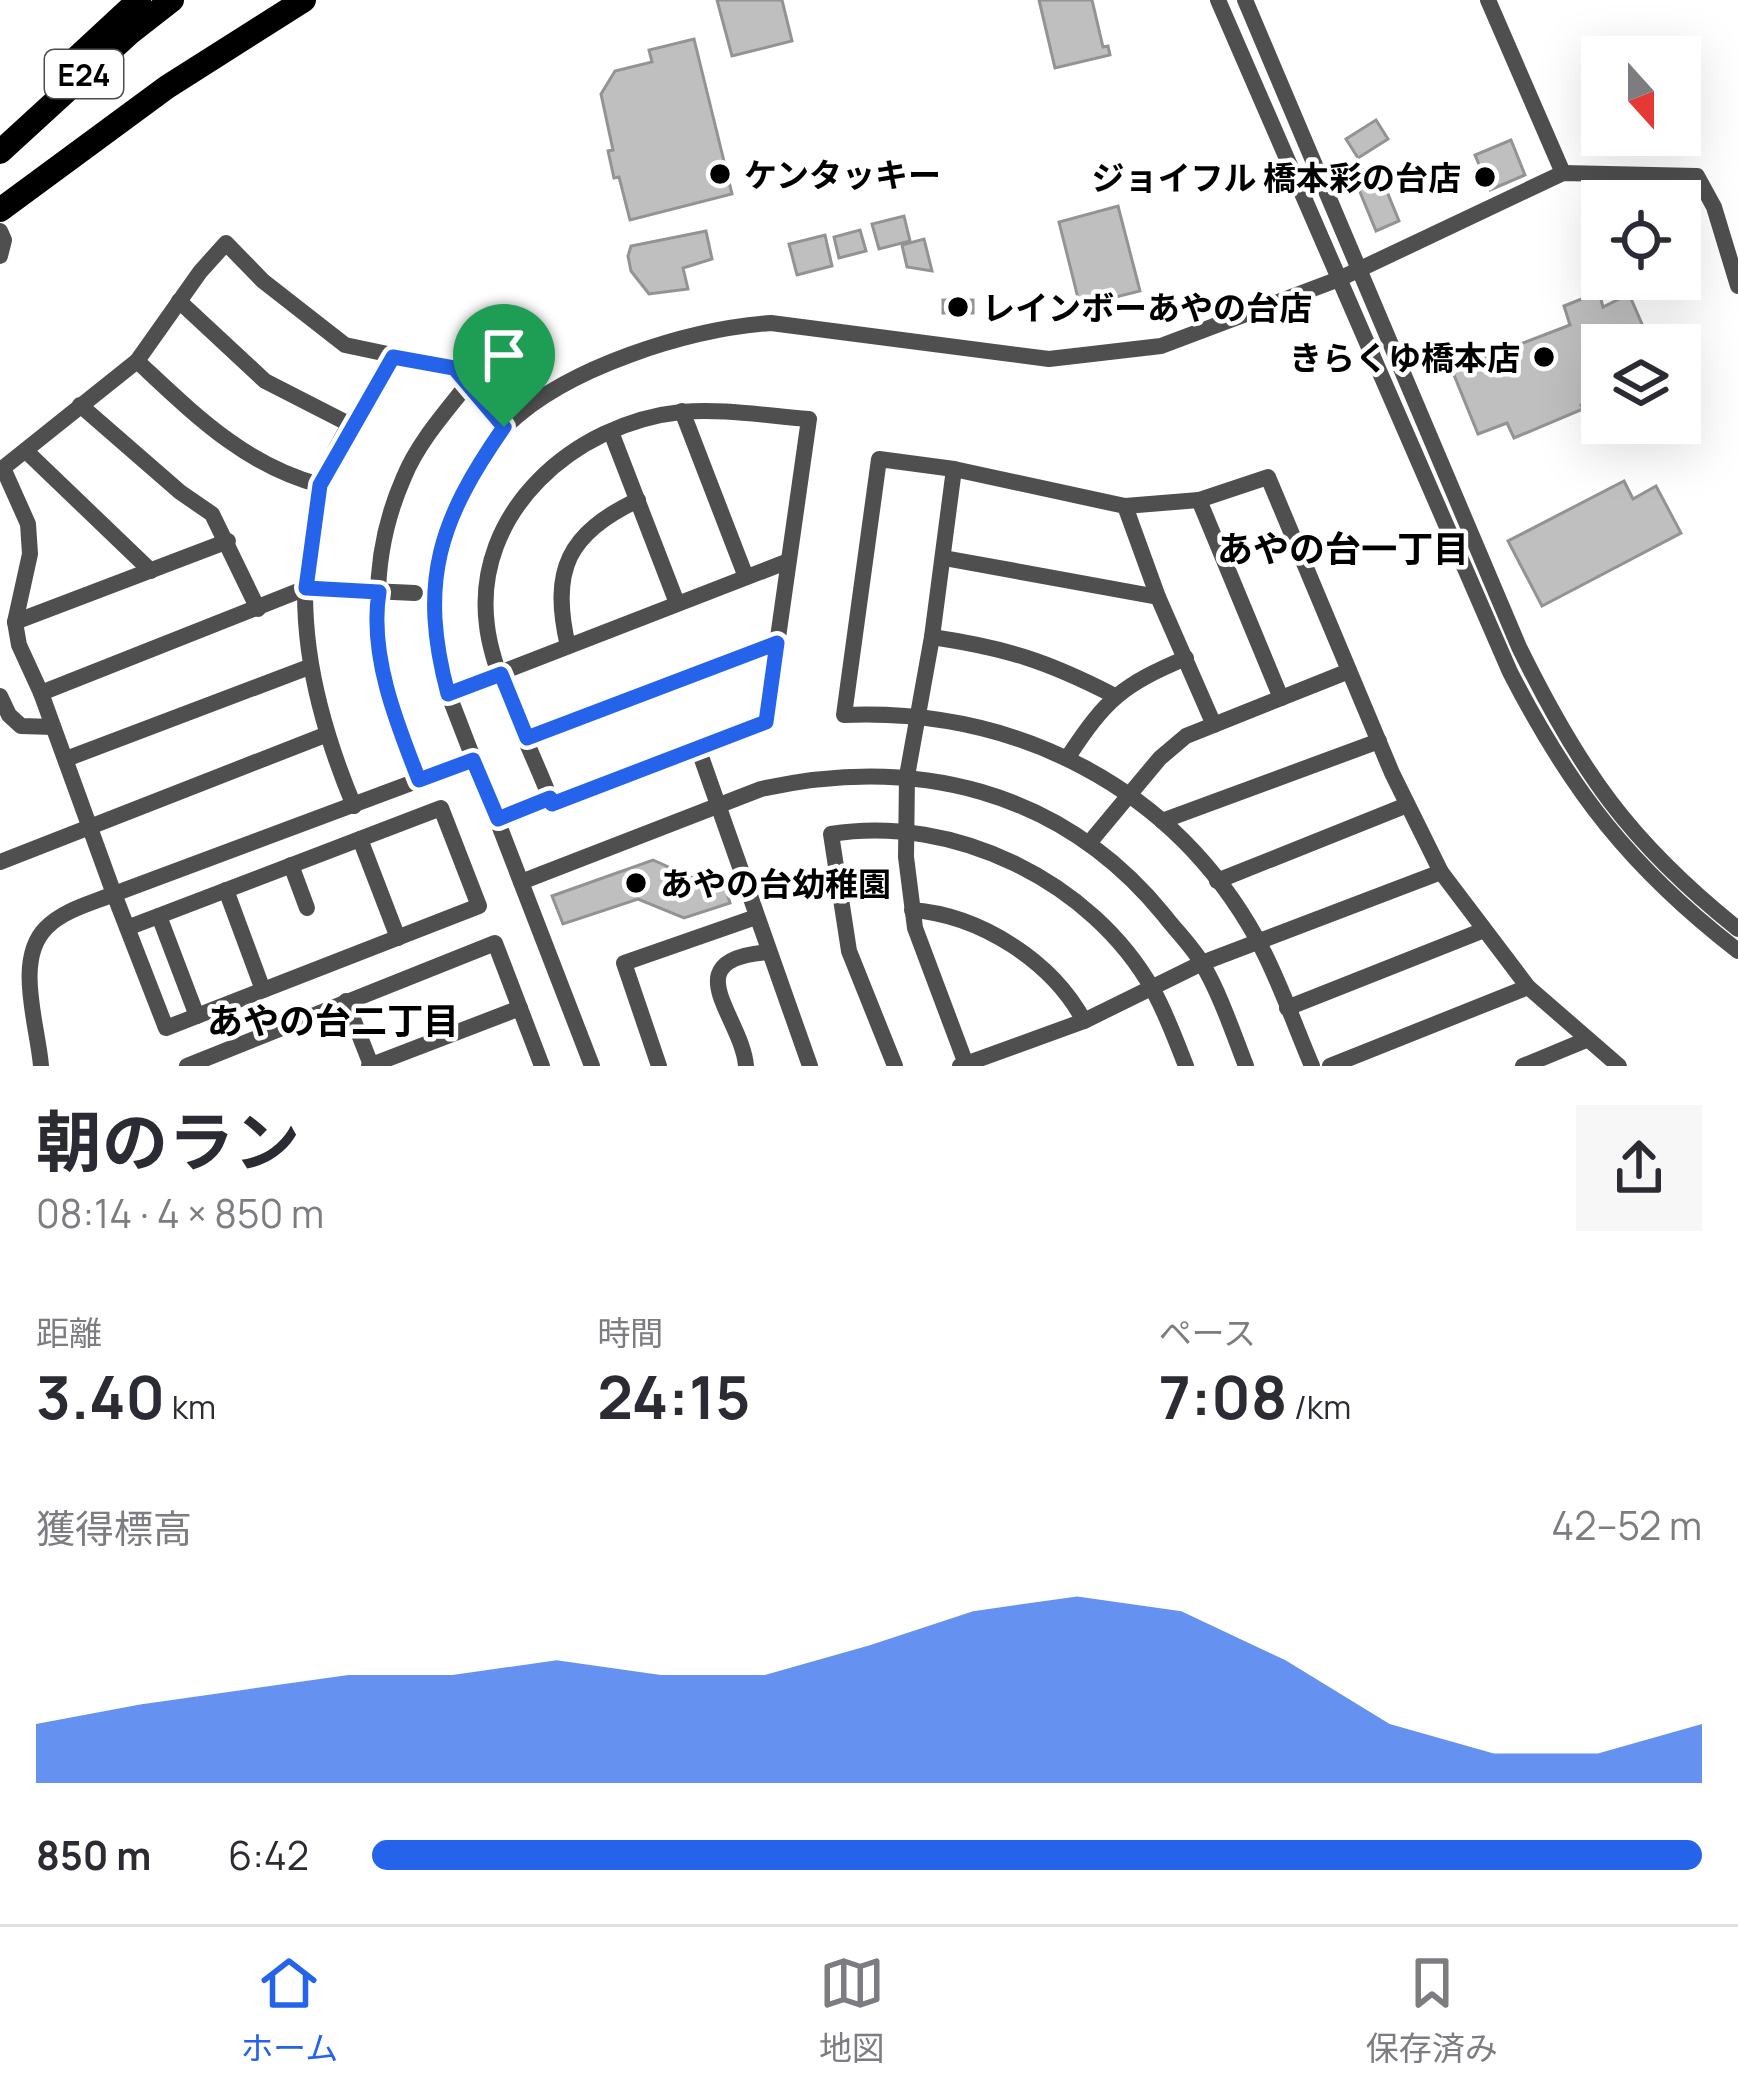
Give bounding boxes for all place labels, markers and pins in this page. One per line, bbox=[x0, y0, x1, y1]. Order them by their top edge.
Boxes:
place label: ケンタッキー bbox=[744, 152, 941, 197]
place label: ジョイフル 橋本彩の台店 bbox=[1091, 155, 1461, 200]
marker: ケンタッキー bbox=[707, 161, 733, 187]
marker: ジョイフル 橋本彩の台店 bbox=[1472, 164, 1498, 190]
place label: レインボーあやの台店 bbox=[982, 285, 1312, 330]
marker: レインボーあやの台店 bbox=[945, 294, 971, 320]
pin bbox=[453, 304, 555, 427]
place label: きらくゆ橋本店 bbox=[1289, 335, 1520, 380]
marker: きらくゆ橋本店 bbox=[1531, 344, 1557, 370]
place label: あやの台幼稚園 bbox=[660, 861, 891, 906]
marker: あやの台幼稚園 bbox=[623, 870, 649, 896]

